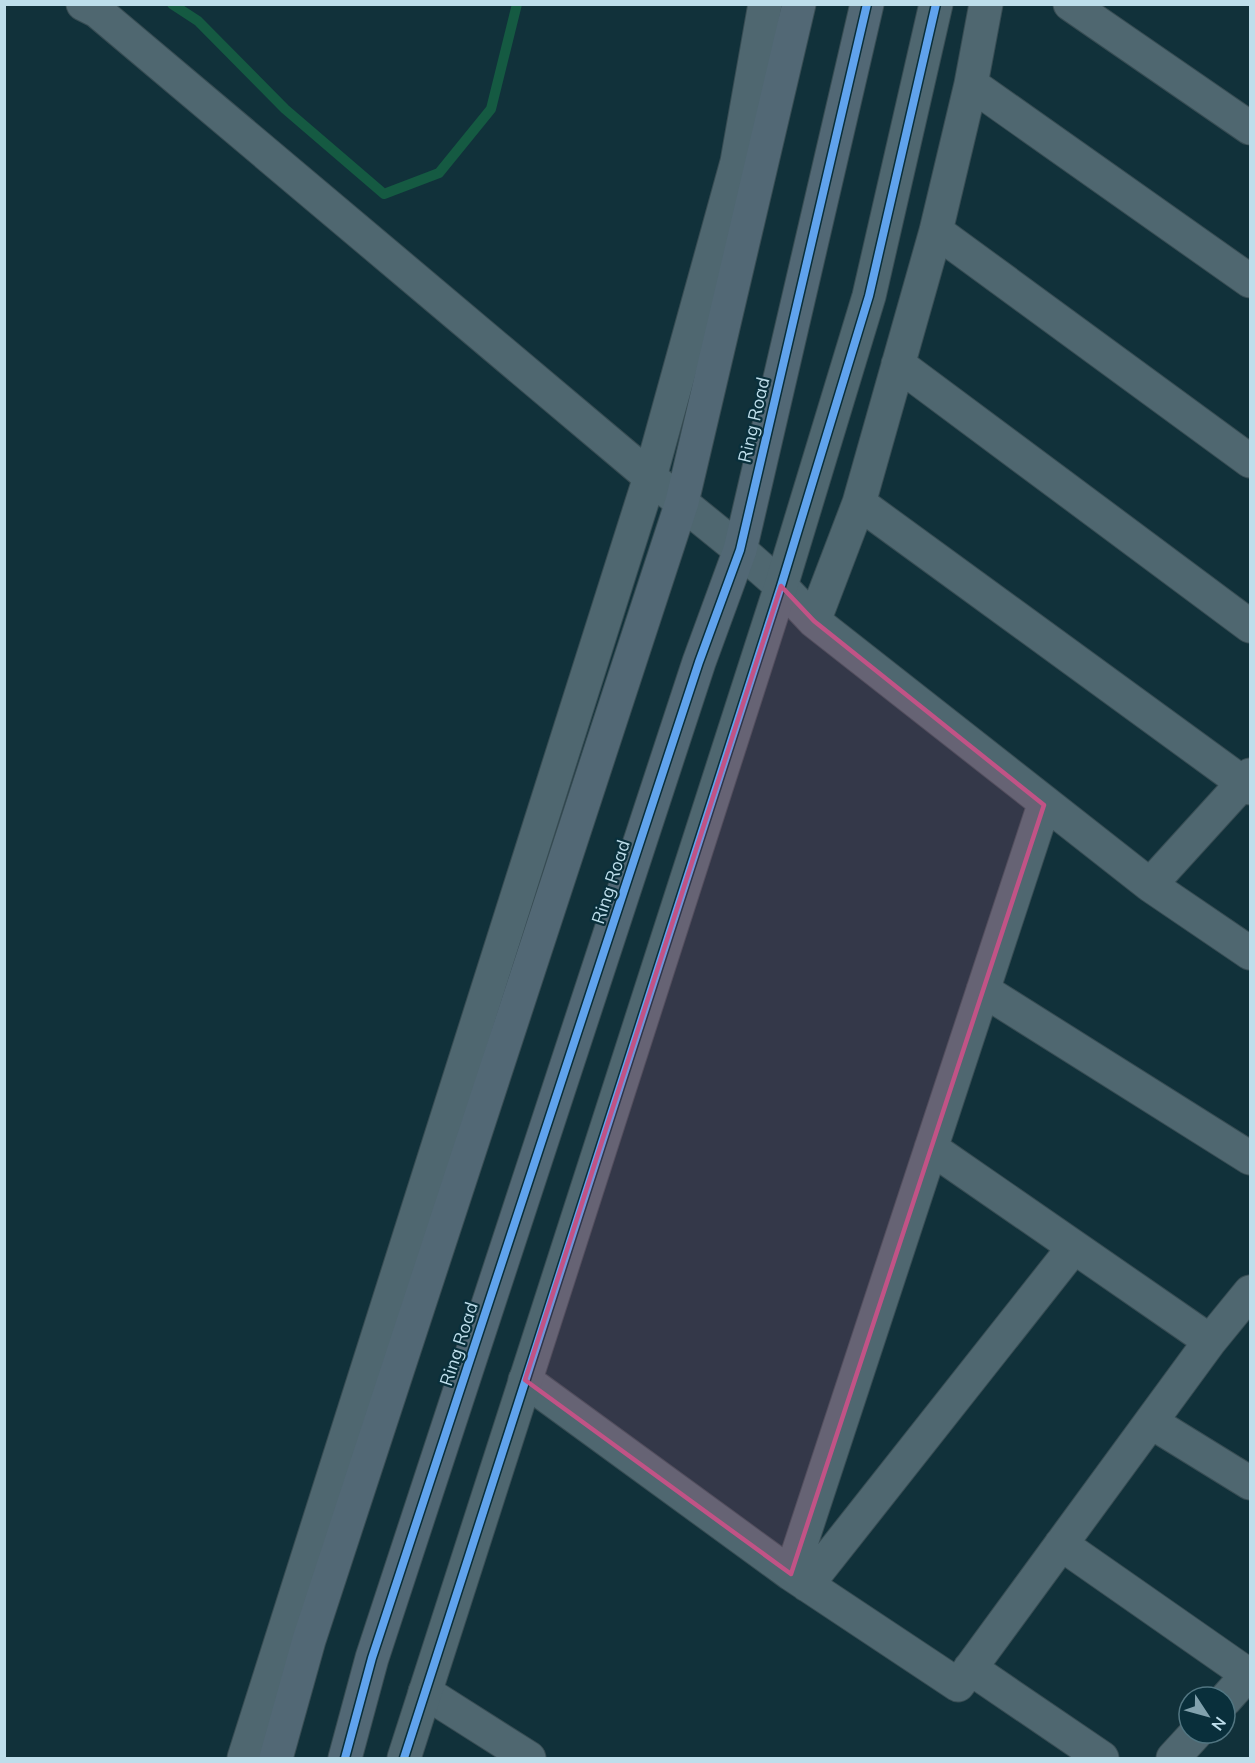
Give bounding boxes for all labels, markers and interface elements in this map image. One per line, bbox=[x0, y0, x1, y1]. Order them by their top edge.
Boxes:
street label: Ring Road bbox=[733, 375, 774, 465]
street label: Ring Road bbox=[586, 837, 635, 927]
street label: Ring Road bbox=[434, 1299, 483, 1389]
north arrow bbox=[1177, 1685, 1237, 1745]
text: N bbox=[1207, 1713, 1231, 1735]

